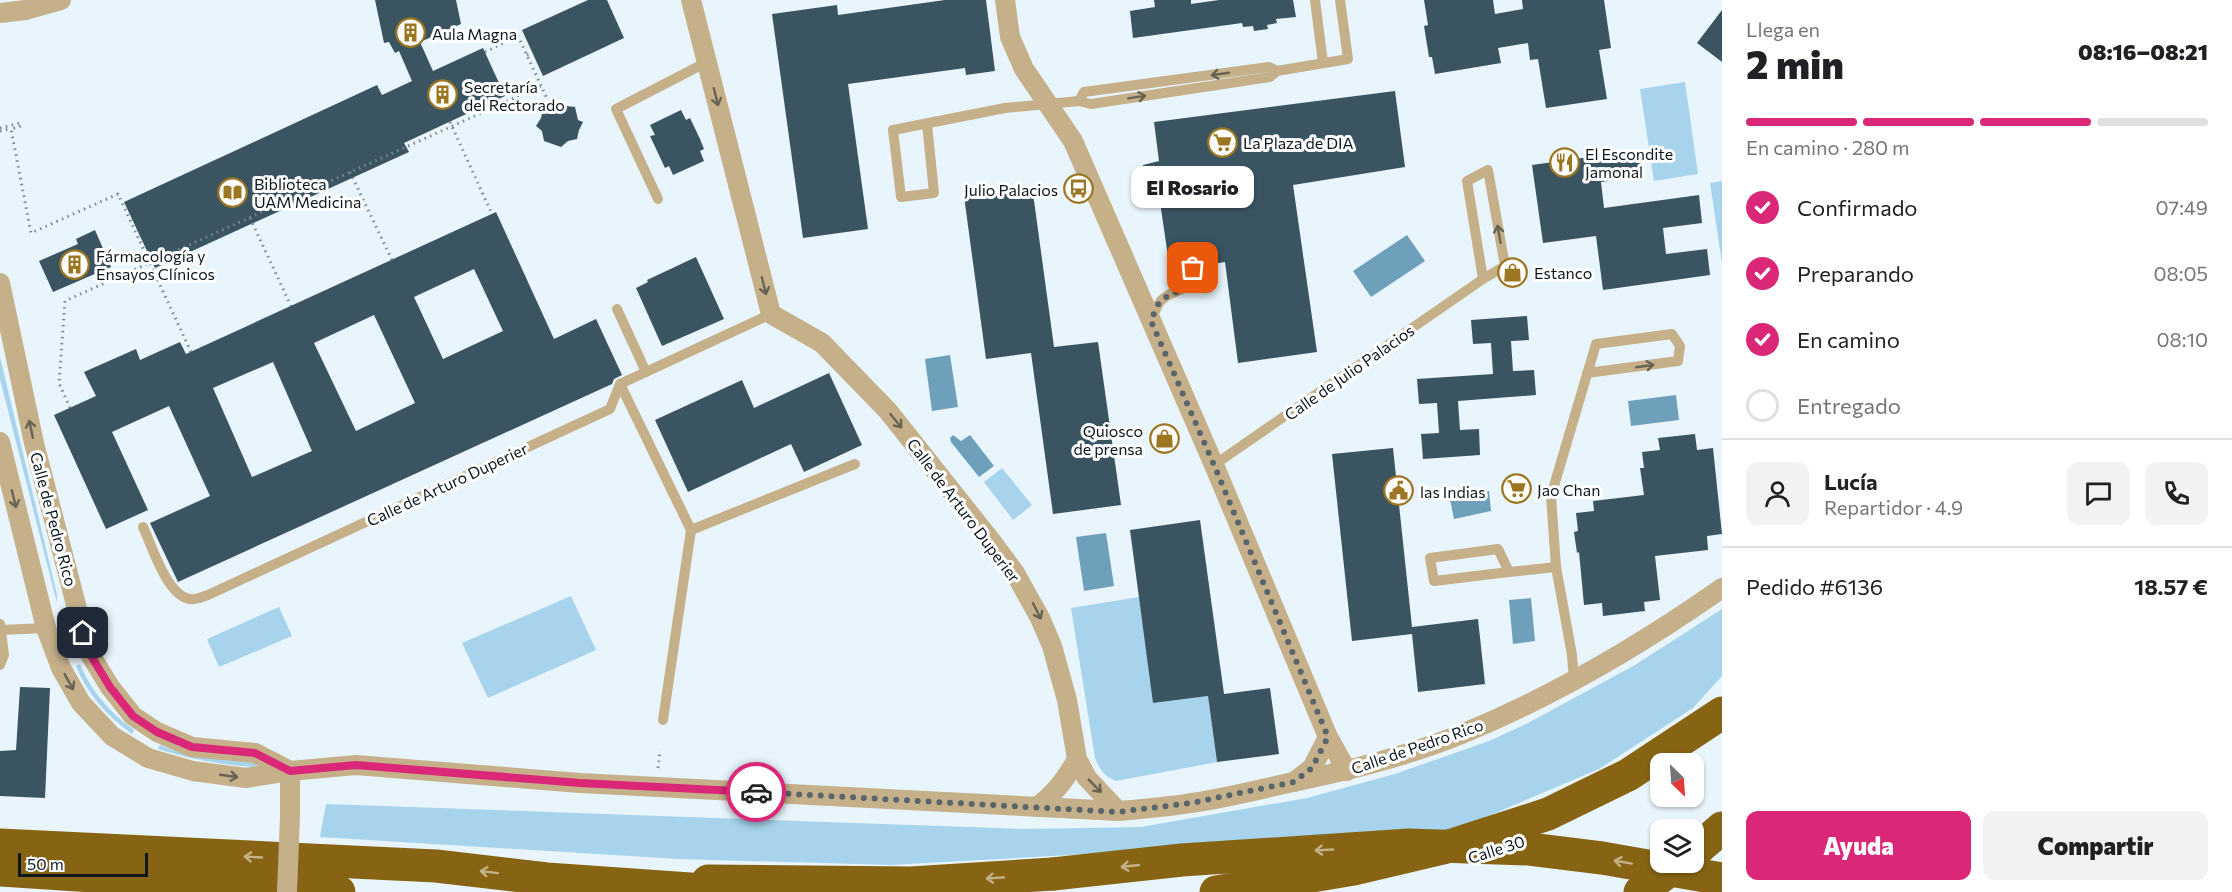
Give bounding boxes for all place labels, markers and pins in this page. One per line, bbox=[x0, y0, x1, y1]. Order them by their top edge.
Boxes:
building icon: Aula Magna bbox=[395, 17, 427, 49]
place label: Aula Magna bbox=[432, 24, 517, 43]
place label: Secretaría del Rectorado bbox=[464, 77, 565, 114]
building icon: Secretaría del Rectorado bbox=[427, 79, 459, 111]
supermarket icon: La Plaza de DIA bbox=[1206, 126, 1238, 158]
place label: La Plaza de DIA bbox=[1243, 133, 1354, 152]
place label: El Escondite Jamonal bbox=[1585, 144, 1673, 181]
restaurant icon: El Escondite Jamonal bbox=[1548, 146, 1580, 178]
callout: El Rosario bbox=[1132, 166, 1254, 208]
bus stop icon: Julio Palacios bbox=[1063, 173, 1095, 205]
place label: Biblioteca UAM Medicina bbox=[254, 174, 361, 211]
library icon: Biblioteca UAM Medicina bbox=[217, 176, 249, 208]
place label: Julio Palacios bbox=[964, 180, 1058, 199]
pin bbox=[1167, 242, 1218, 293]
place label: Fármacología y Ensayos Clínicos bbox=[96, 246, 215, 283]
building icon: Fármacología y Ensayos Clínicos bbox=[59, 248, 91, 280]
shop icon: Estanco bbox=[1497, 256, 1529, 288]
place label: Estanco bbox=[1534, 263, 1592, 282]
place label: Quiosco de prensa bbox=[1073, 421, 1143, 458]
shop icon: Quiosco de prensa bbox=[1148, 423, 1180, 455]
supermarket icon: Jao Chan bbox=[1500, 473, 1532, 505]
public building icon: las Indias bbox=[1383, 475, 1415, 507]
place label: Jao Chan bbox=[1537, 480, 1600, 499]
place label: las Indias bbox=[1420, 482, 1485, 501]
pin bbox=[57, 607, 108, 658]

